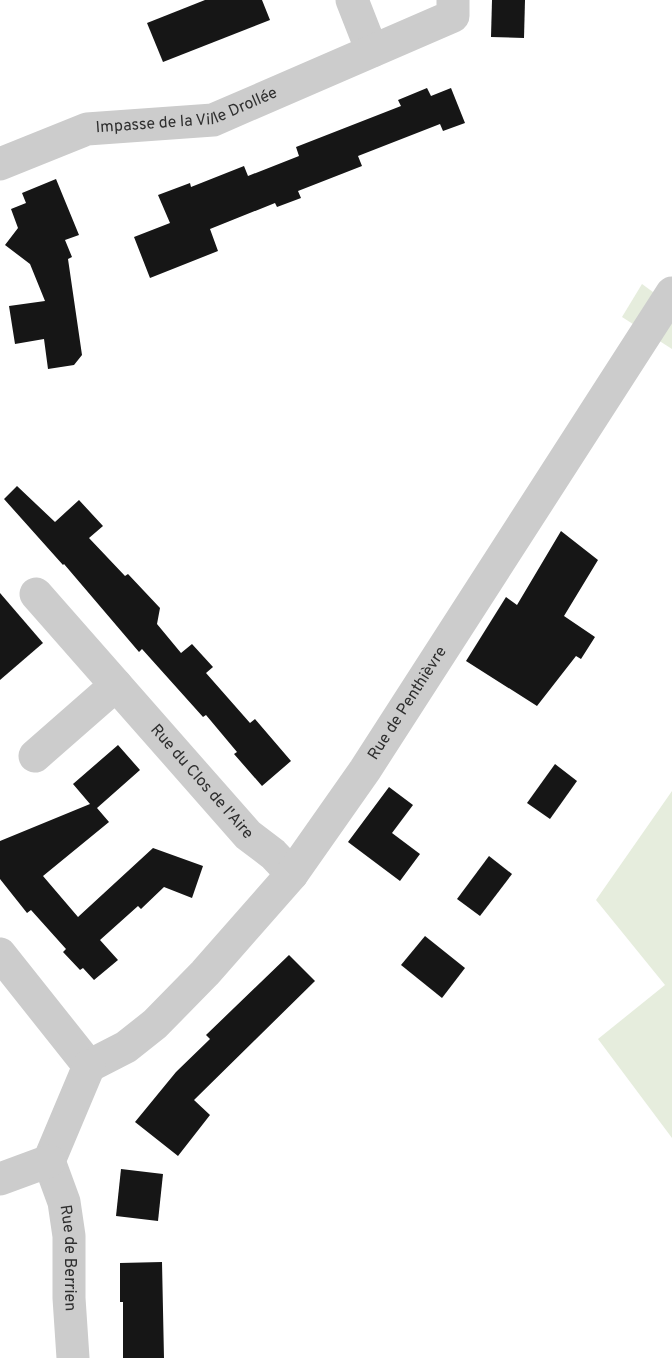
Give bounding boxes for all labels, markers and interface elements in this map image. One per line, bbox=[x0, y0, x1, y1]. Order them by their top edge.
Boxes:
street label: Impasse de la Ville Drollée bbox=[95, 83, 281, 138]
street label: Rue de Penthièvre bbox=[364, 643, 452, 764]
street label: Rue du Clos de l'Aire bbox=[146, 720, 257, 844]
street label: Rue de Berrien bbox=[55, 1204, 80, 1312]

